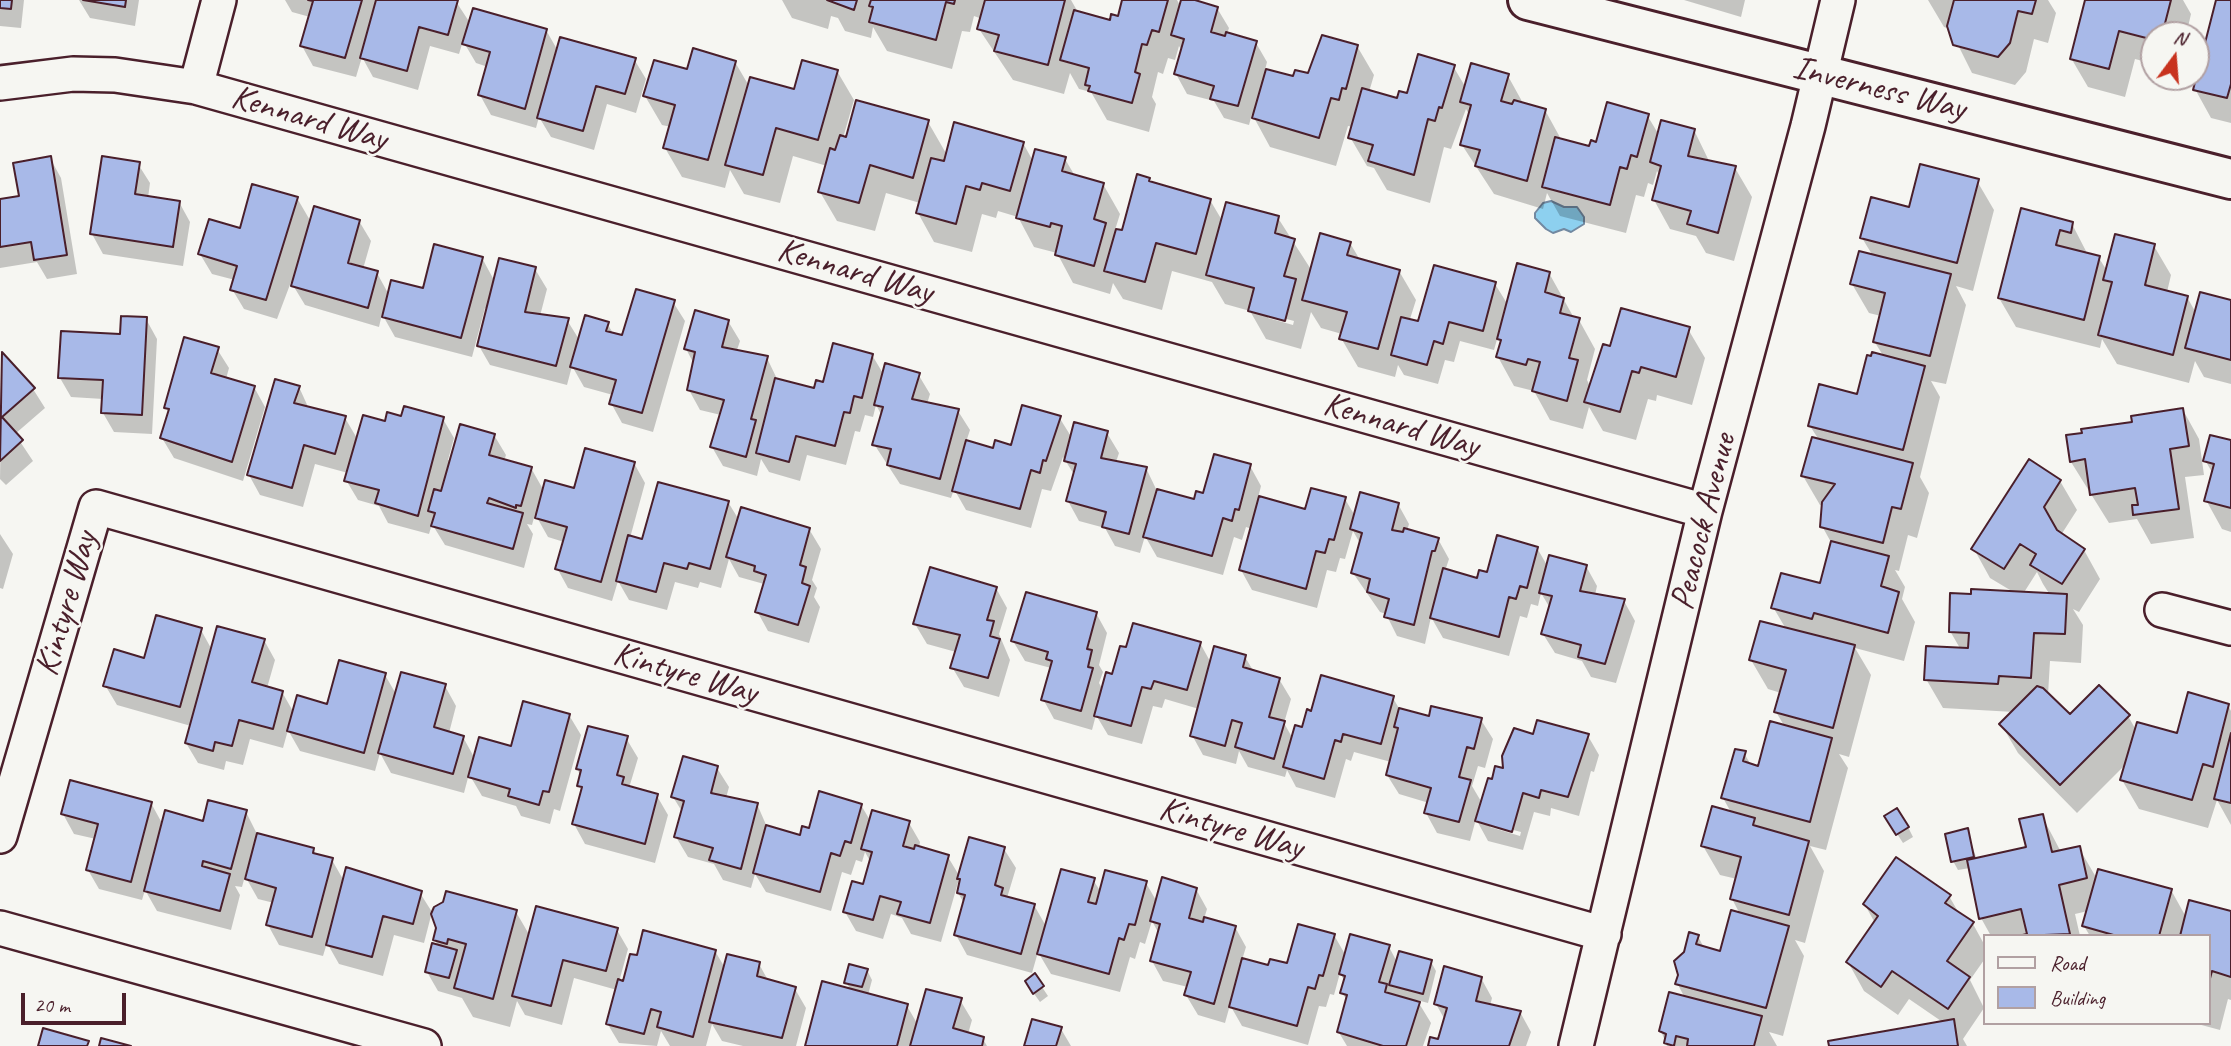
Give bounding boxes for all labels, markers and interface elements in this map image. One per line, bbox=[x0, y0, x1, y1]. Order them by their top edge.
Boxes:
north arrow bbox=[2140, 21, 2210, 91]
text: N bbox=[2171, 25, 2189, 51]
street label: Inverness Way bbox=[1788, 47, 1970, 131]
street label: Kennard Way bbox=[227, 77, 391, 161]
street label: Kennard Way bbox=[773, 230, 937, 314]
street label: Kennard Way bbox=[1319, 384, 1483, 468]
street label: Peacock Avenue bbox=[1662, 430, 1746, 614]
street label: Kintyre Way bbox=[26, 527, 108, 681]
street label: Kintyre Way bbox=[608, 633, 762, 715]
street label: Kintyre Way bbox=[1154, 788, 1308, 870]
legend bbox=[1982, 934, 2210, 1025]
text: Road bbox=[2050, 950, 2085, 976]
scale bar bbox=[24, 979, 130, 1023]
text: Building bbox=[2050, 985, 2105, 1011]
text: 20 m bbox=[34, 992, 70, 1018]

